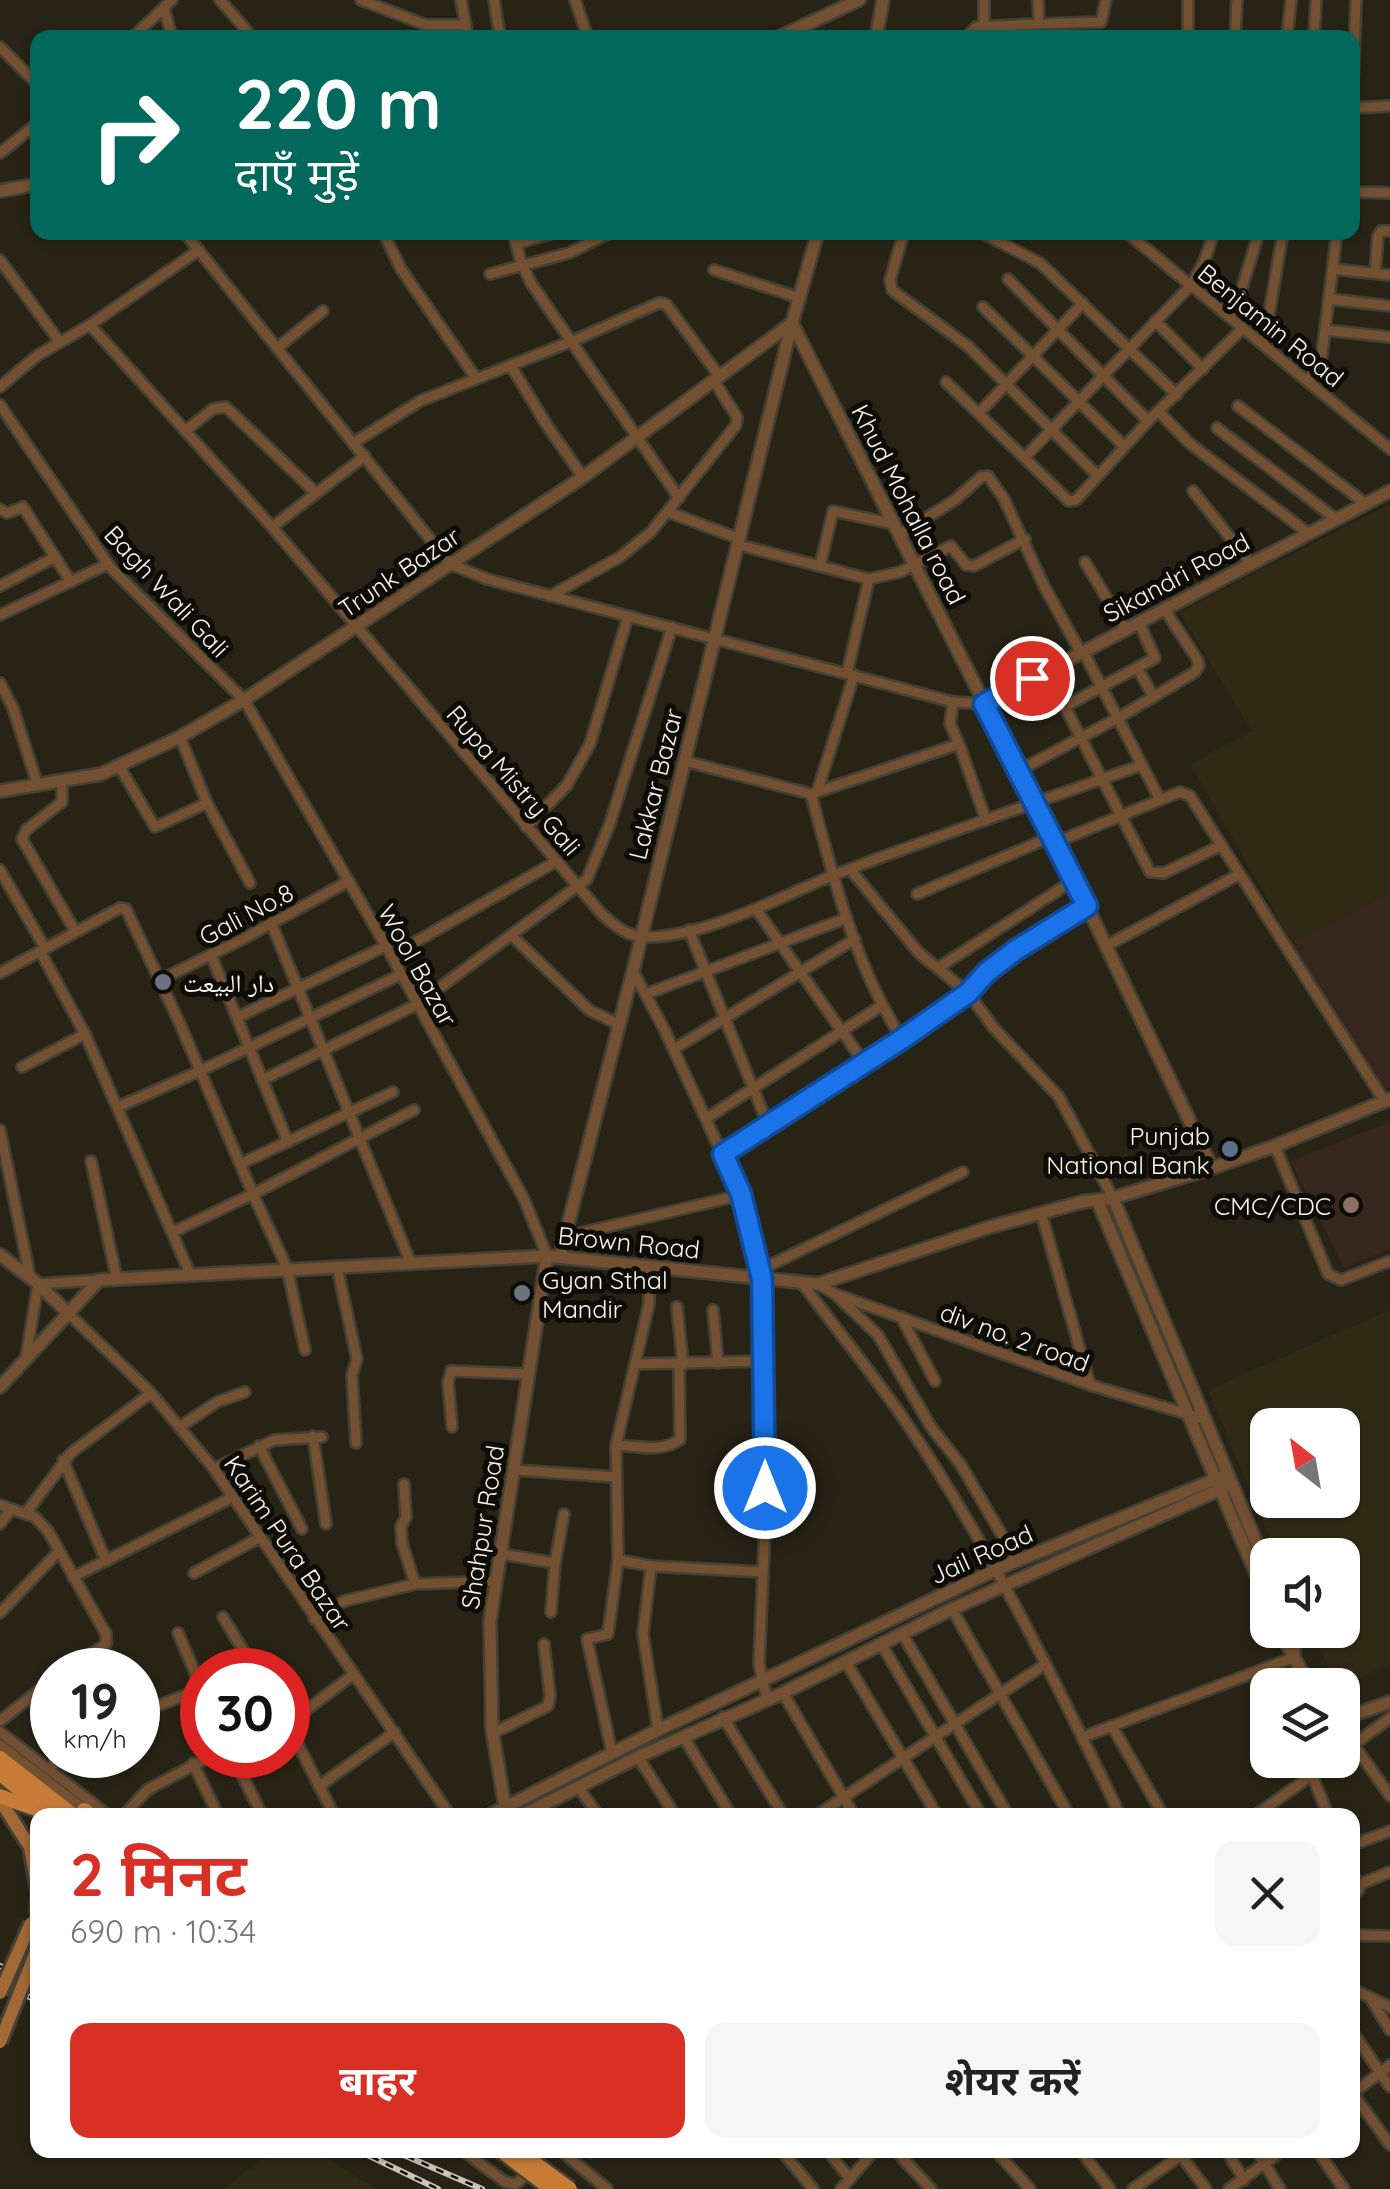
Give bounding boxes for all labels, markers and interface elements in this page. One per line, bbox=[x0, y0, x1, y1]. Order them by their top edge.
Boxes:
text: 220 m bbox=[235, 59, 442, 147]
icon: right bbox=[70, 70, 200, 200]
text: दाएँ मुड़ें bbox=[235, 146, 359, 202]
street label: Benjamin Road bbox=[1192, 257, 1350, 393]
street label: Khud Mohalla road bbox=[845, 399, 973, 609]
street label: Bagh Wali Gali bbox=[98, 519, 236, 663]
street label: Trunk Bazar bbox=[332, 520, 466, 624]
street label: Sikandri Road bbox=[1098, 525, 1254, 629]
pin bbox=[990, 636, 1075, 721]
icon: arrive bbox=[1005, 651, 1060, 706]
street label: Rupa Mistry Gali bbox=[440, 699, 588, 861]
street label: Lakkar Bazar bbox=[621, 705, 689, 863]
street label: Gali No.8 bbox=[194, 876, 298, 952]
street label: Wool Bazar bbox=[372, 899, 464, 1032]
place label: دار البیعت bbox=[183, 967, 274, 998]
marker: دار البیعت bbox=[152, 971, 174, 993]
place label: Punjab National Bank bbox=[1046, 1120, 1210, 1180]
marker: Punjab National Bank bbox=[1219, 1138, 1241, 1160]
place label: CMC/CDC bbox=[1214, 1190, 1331, 1221]
marker: CMC/CDC bbox=[1340, 1194, 1362, 1216]
street label: Brown Road bbox=[556, 1219, 702, 1265]
place label: Gyan Sthal Mandir bbox=[542, 1264, 668, 1324]
marker: Gyan Sthal Mandir bbox=[511, 1282, 533, 1304]
street label: div no. 2 road bbox=[936, 1296, 1094, 1378]
north arrow bbox=[1250, 1408, 1360, 1518]
map controls bbox=[1250, 1408, 1360, 1778]
position arrow bbox=[713, 1436, 817, 1540]
street label: Shahpur Road bbox=[454, 1443, 510, 1611]
street label: Karim Pura Bazar bbox=[218, 1449, 358, 1637]
street label: Jail Road bbox=[925, 1518, 1037, 1590]
button: sound bbox=[1250, 1538, 1360, 1648]
speed limit sign: 30 bbox=[180, 1648, 310, 1778]
button: layers bbox=[1250, 1668, 1360, 1778]
text: 19 bbox=[71, 1669, 119, 1732]
text: km/h bbox=[63, 1723, 127, 1754]
text: 2 मिनट bbox=[70, 1836, 247, 1911]
button: close bbox=[1215, 1841, 1320, 1946]
text: 690 m · 10:34 bbox=[70, 1911, 256, 1951]
button: बाहर bbox=[70, 2023, 685, 2138]
button: शेयर करें bbox=[705, 2023, 1320, 2138]

